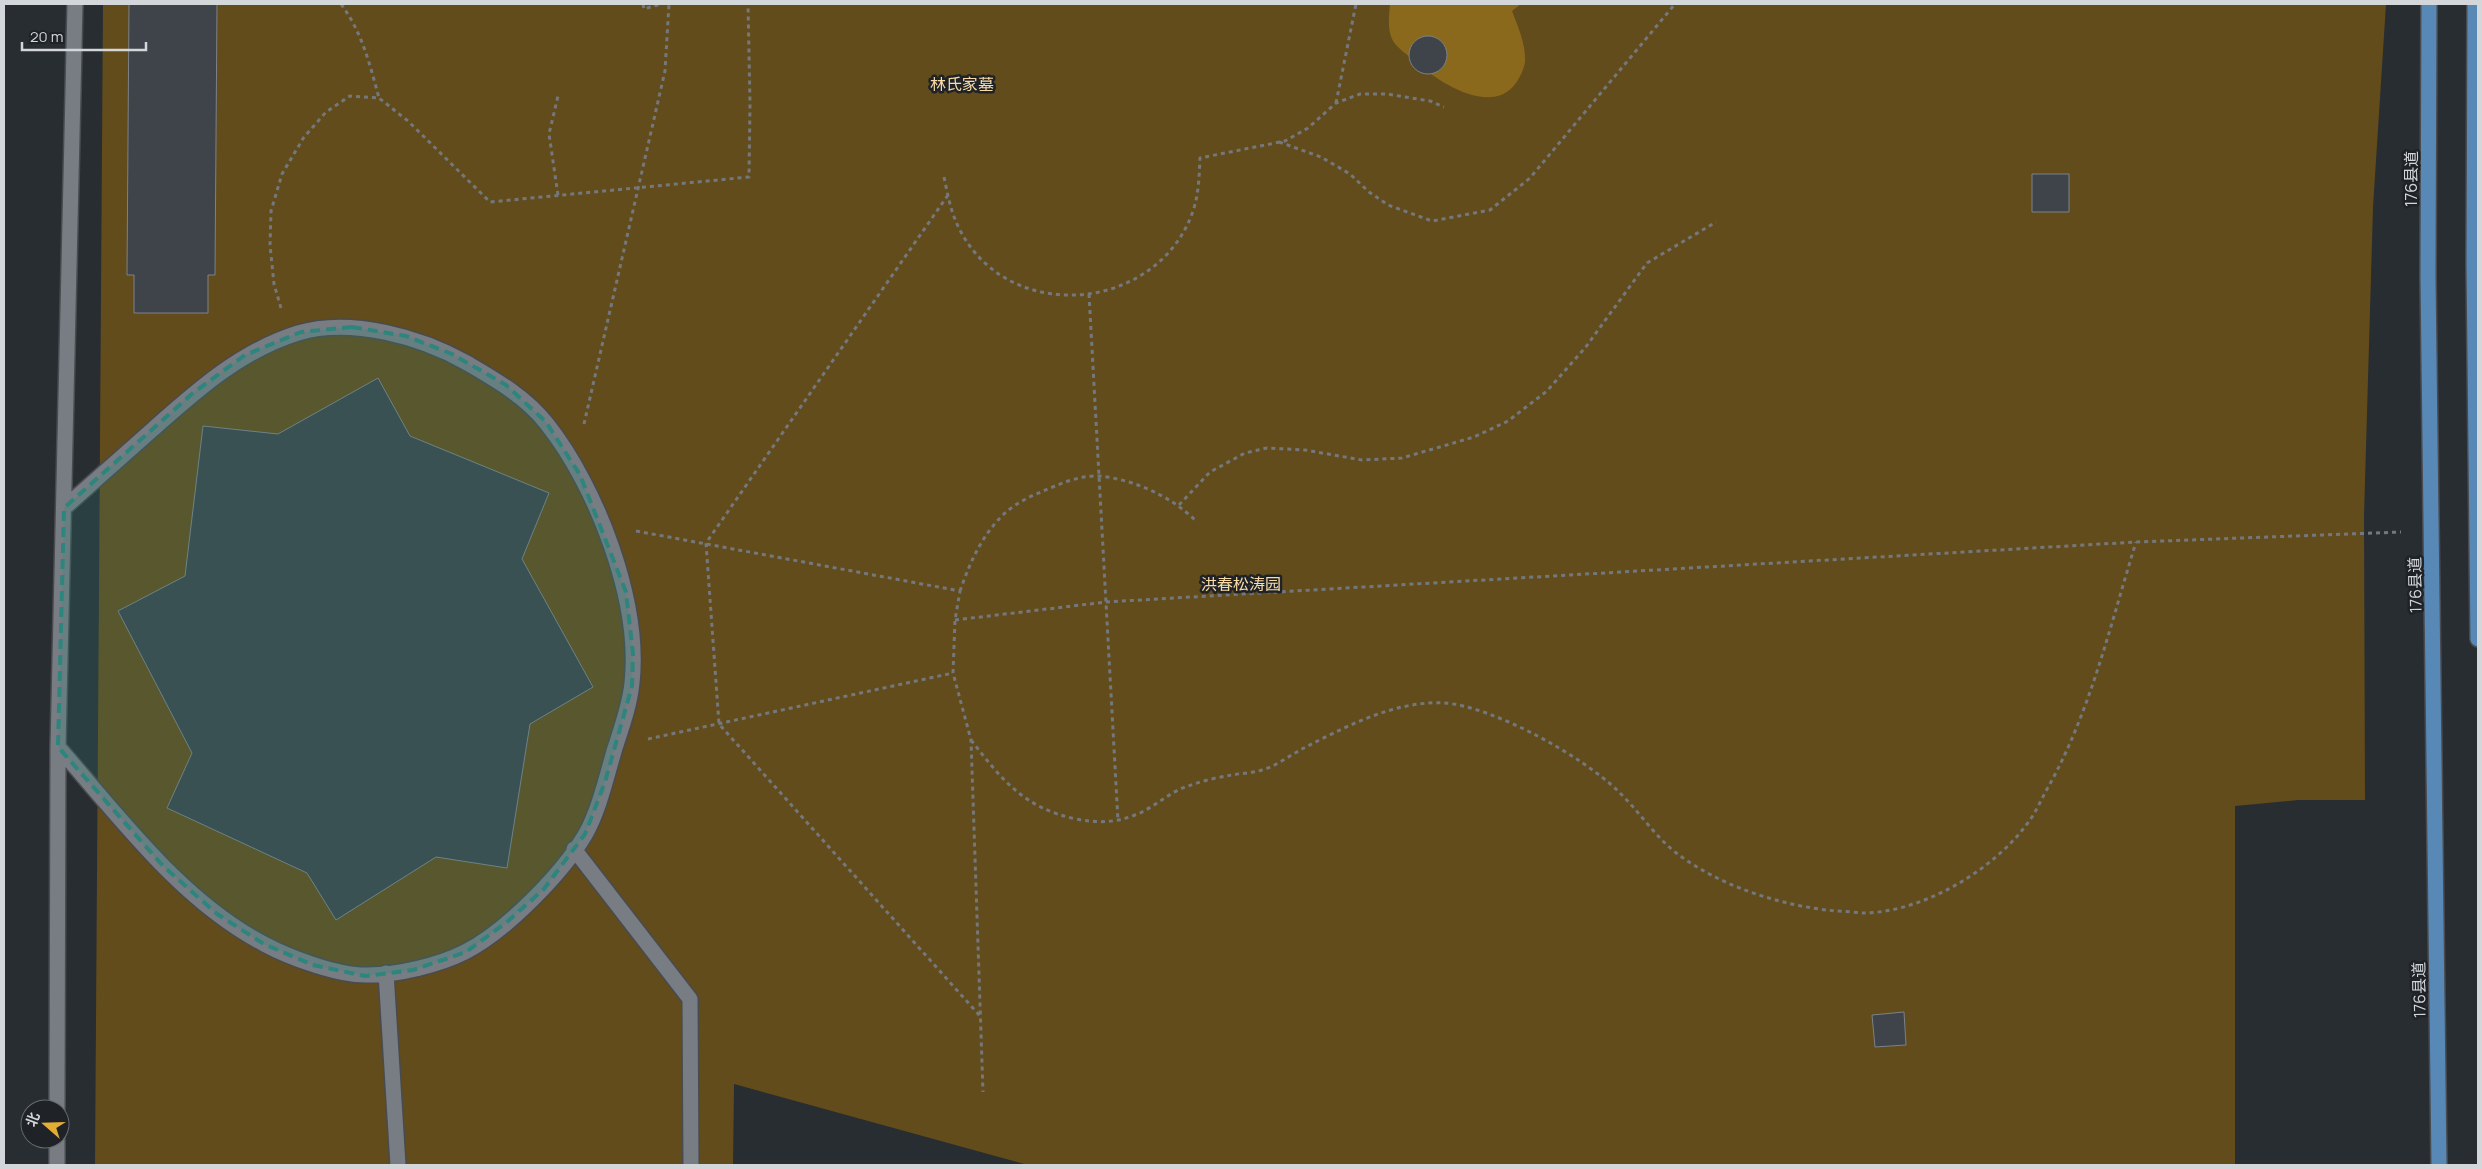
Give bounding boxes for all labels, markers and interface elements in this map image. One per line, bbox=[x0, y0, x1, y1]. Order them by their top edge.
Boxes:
scale bar bbox=[22, 20, 146, 52]
text: 20 m bbox=[30, 26, 63, 47]
park label: 林氏家墓 bbox=[930, 73, 994, 95]
street label: 176县道 bbox=[2400, 151, 2422, 207]
street label: 176县道 bbox=[2404, 557, 2426, 613]
park label: 洪春松涛园 bbox=[1201, 573, 1281, 595]
street label: 176县道 bbox=[2408, 962, 2430, 1018]
north arrow bbox=[20, 1099, 70, 1149]
text: 北 bbox=[21, 1110, 44, 1129]

